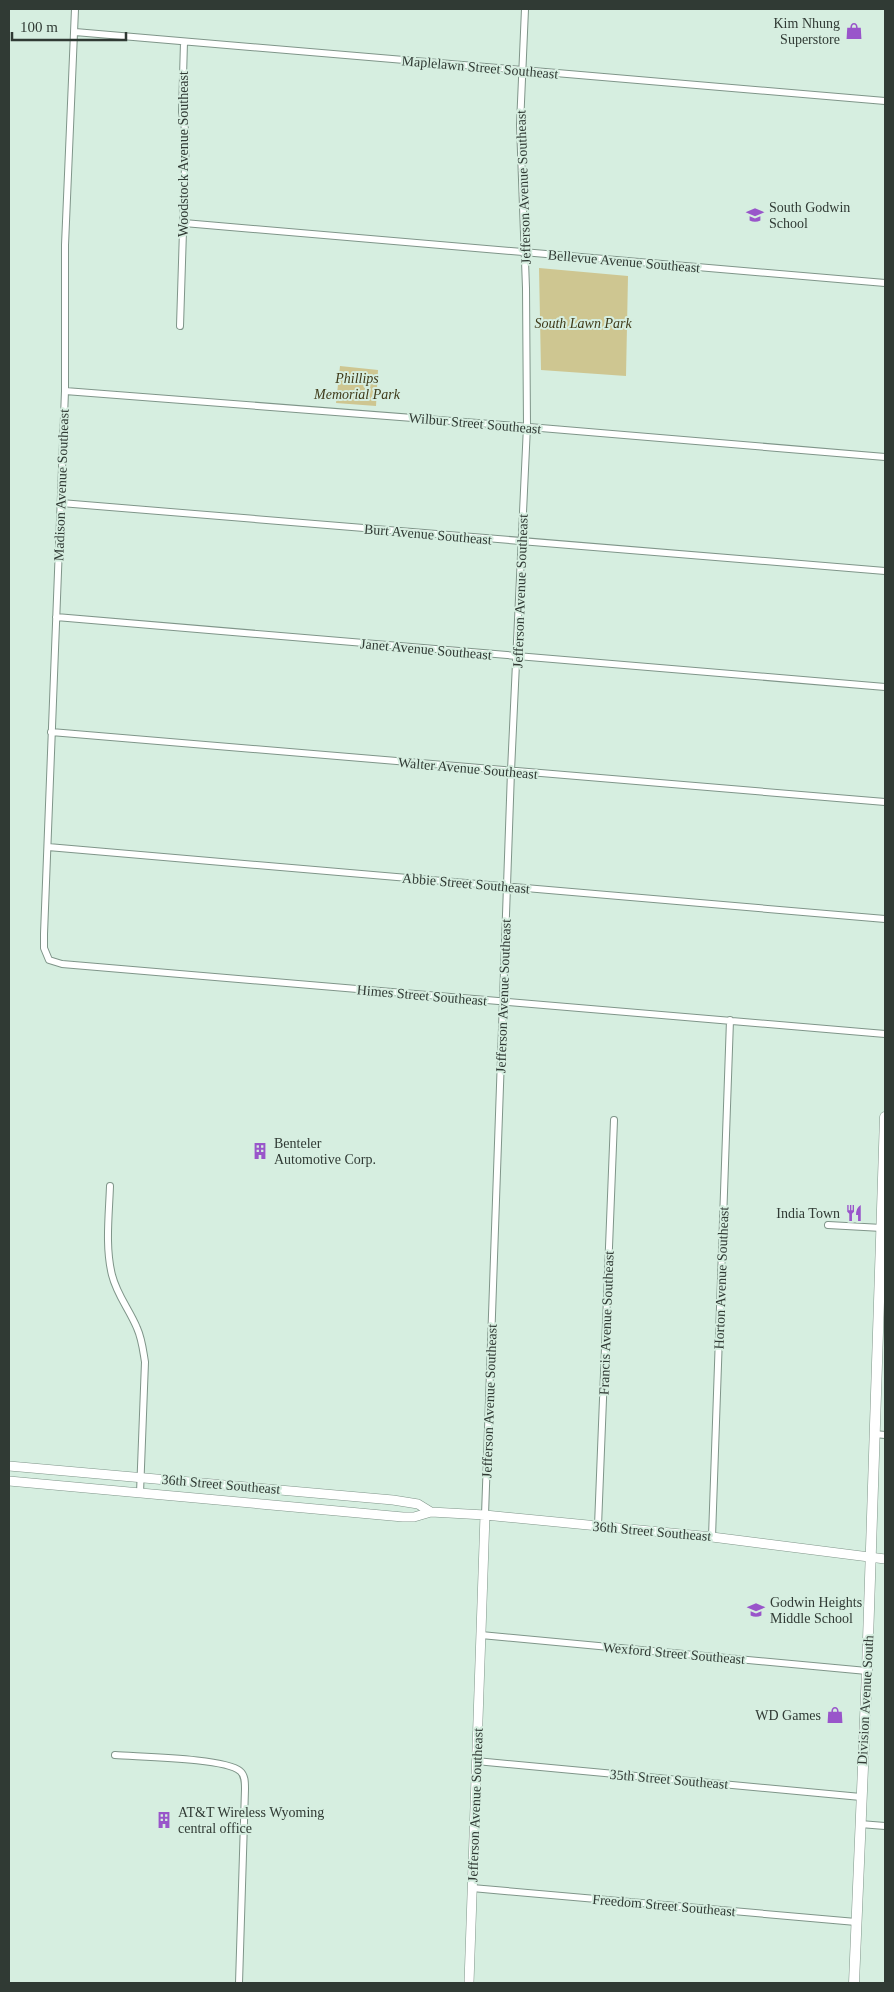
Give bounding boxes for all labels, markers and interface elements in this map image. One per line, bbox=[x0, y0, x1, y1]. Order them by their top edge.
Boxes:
scale bar bbox=[12, 10, 126, 42]
place label: Kim Nhung Superstore bbox=[774, 16, 840, 47]
text: 100 m bbox=[20, 19, 58, 35]
shop icon: Kim Nhung Superstore bbox=[844, 21, 864, 41]
street label: Maplelawn Street Southeast bbox=[401, 53, 559, 82]
street label: Woodstock Avenue Southeast bbox=[176, 71, 191, 237]
street label: Jefferson Avenue Southeast bbox=[513, 110, 534, 264]
place label: South Godwin School bbox=[769, 200, 850, 231]
school or university icon: South Godwin School bbox=[745, 205, 765, 225]
street label: Bellevue Avenue Southeast bbox=[547, 247, 701, 276]
park label: South Lawn Park bbox=[534, 316, 632, 331]
park label: Phillips Memorial Park bbox=[313, 371, 401, 402]
street label: Madison Avenue Southeast bbox=[51, 409, 72, 561]
street label: Wilbur Street Southeast bbox=[408, 410, 542, 437]
street label: Jefferson Avenue Southeast bbox=[510, 514, 531, 668]
street label: Burt Avenue Southeast bbox=[364, 521, 493, 548]
street label: Janet Avenue Southeast bbox=[360, 636, 492, 663]
street label: Walter Avenue Southeast bbox=[397, 755, 539, 782]
street label: Abbie Street Southeast bbox=[401, 870, 531, 897]
street label: Jefferson Avenue Southeast bbox=[493, 919, 514, 1073]
street label: Himes Street Southeast bbox=[356, 982, 488, 1009]
place label: Benteler Automotive Corp. bbox=[274, 1136, 376, 1167]
building icon: Benteler Automotive Corp. bbox=[250, 1141, 270, 1161]
restaurant icon: India Town bbox=[844, 1203, 864, 1223]
street label: Horton Avenue Southeast bbox=[712, 1206, 731, 1350]
place label: India Town bbox=[776, 1206, 840, 1221]
street label: Francis Avenue Southeast bbox=[596, 1251, 617, 1395]
street label: Jefferson Avenue Southeast bbox=[479, 1324, 500, 1478]
street label: 36th Street Southeast bbox=[161, 1472, 281, 1497]
street label: 36th Street Southeast bbox=[592, 1519, 712, 1544]
place label: Godwin Heights Middle School bbox=[770, 1595, 862, 1626]
school or university icon: Godwin Heights Middle School bbox=[746, 1600, 766, 1620]
street label: Division Avenue South bbox=[855, 1635, 876, 1765]
street label: Wexford Street Southeast bbox=[602, 1640, 746, 1667]
shop icon: WD Games bbox=[825, 1705, 845, 1725]
place label: WD Games bbox=[755, 1708, 821, 1723]
street label: Jefferson Avenue Southeast bbox=[465, 1728, 486, 1882]
street label: 35th Street Southeast bbox=[609, 1767, 729, 1792]
place label: AT&T Wireless Wyoming central office bbox=[178, 1805, 324, 1836]
building icon: AT&T Wireless Wyoming central office bbox=[154, 1810, 174, 1830]
street label: Freedom Street Southeast bbox=[592, 1892, 736, 1919]

